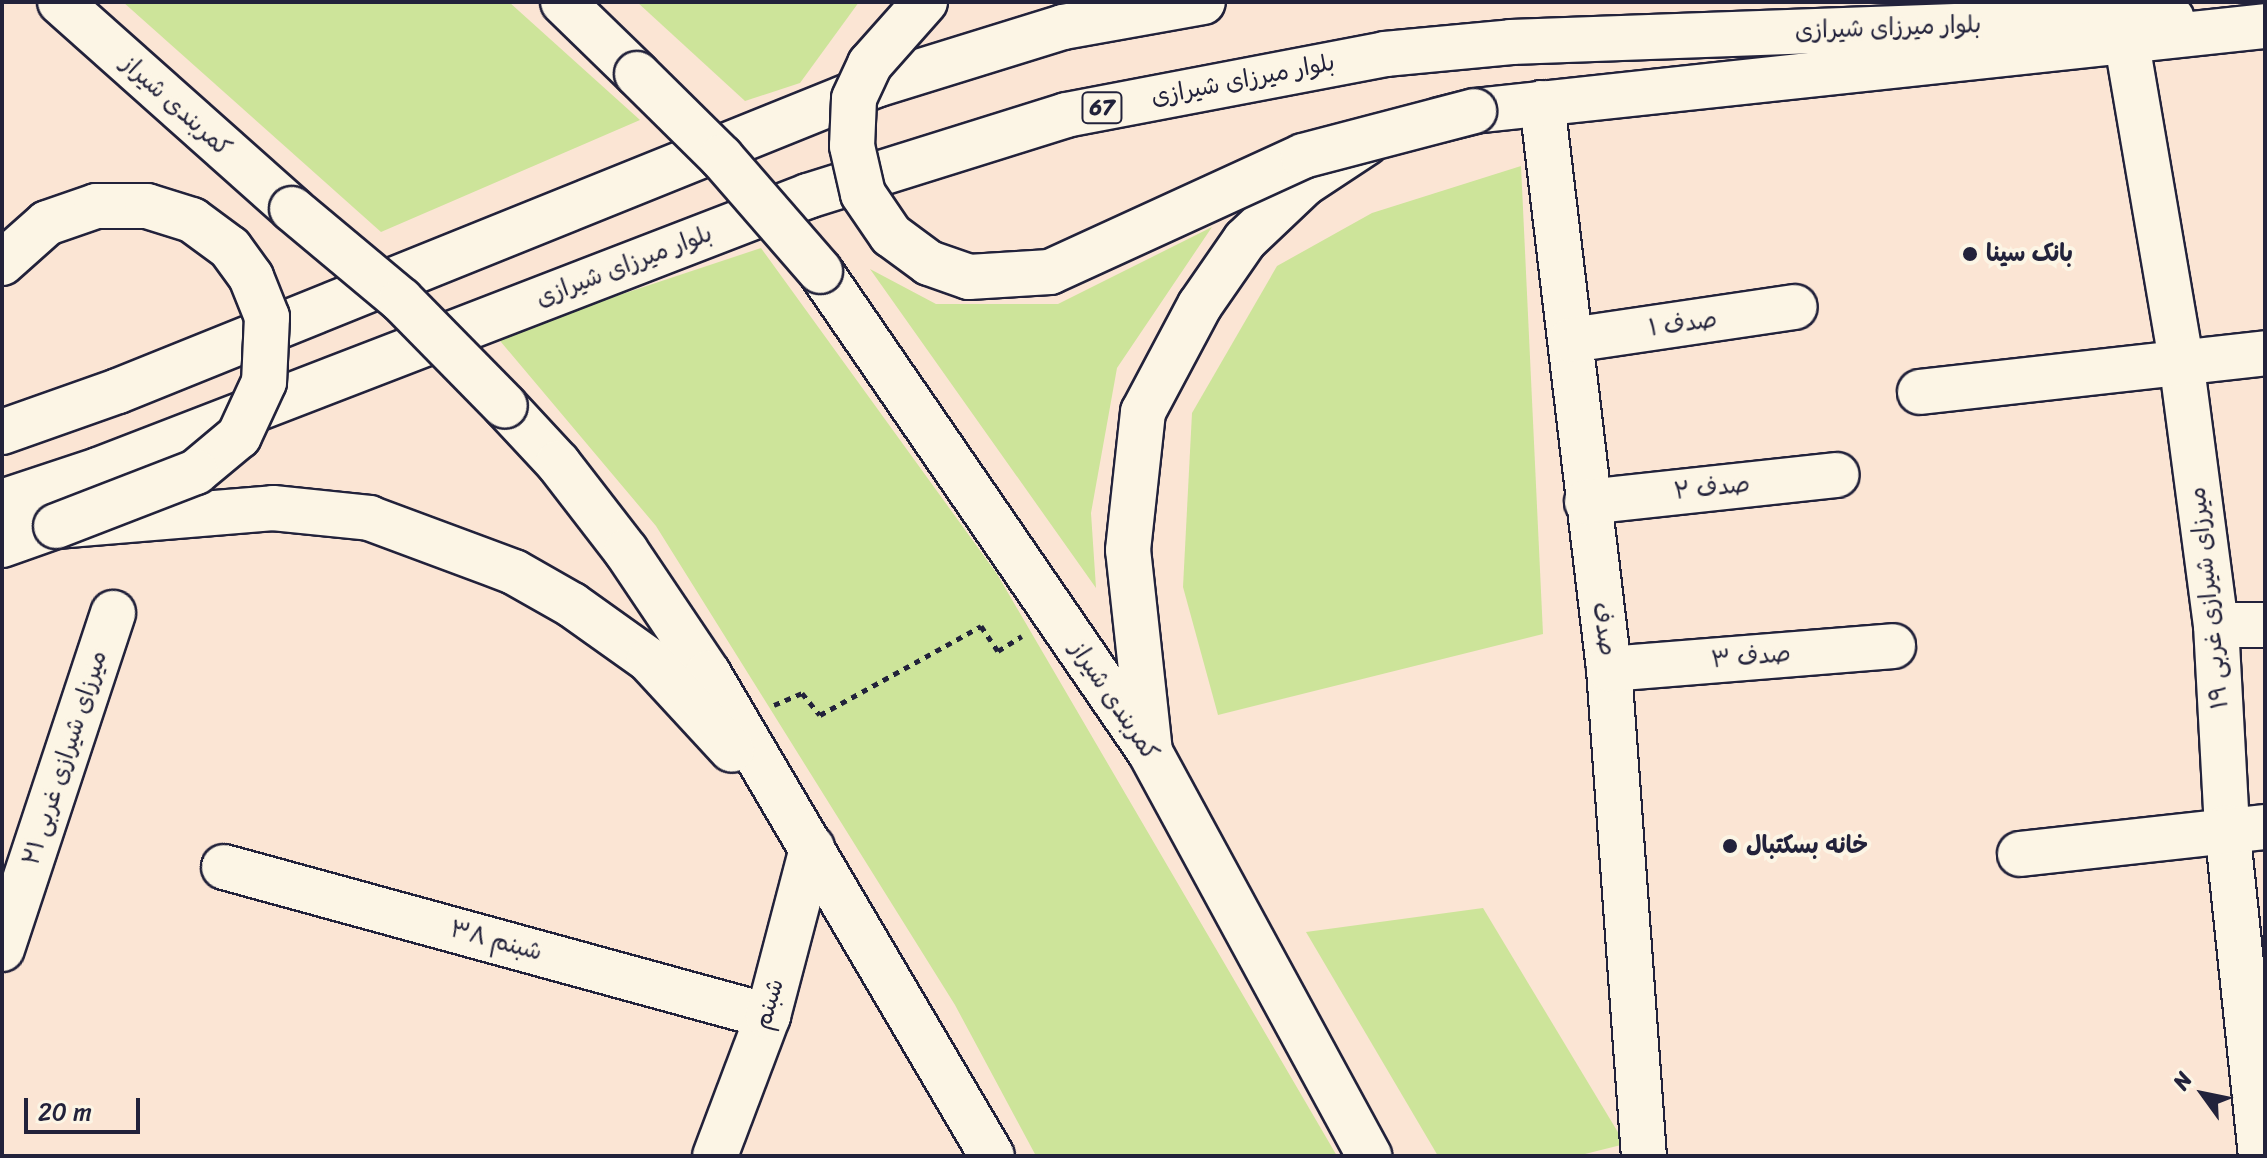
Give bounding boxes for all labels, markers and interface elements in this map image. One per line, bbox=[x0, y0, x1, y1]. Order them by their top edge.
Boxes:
street label: بلوار میرزای شیرازی bbox=[1794, 10, 1982, 46]
street label: بلوار میرزای شیرازی bbox=[1149, 48, 1337, 112]
street label: کمربندی شیراز bbox=[115, 49, 237, 163]
road number: 67 bbox=[1080, 90, 1124, 126]
street label: بلوار میرزای شیرازی bbox=[532, 219, 716, 313]
place label: بانک سینا bbox=[1986, 240, 2073, 268]
marker: بانک سینا bbox=[1961, 245, 1979, 263]
street label: ۱ صدف bbox=[1647, 305, 1719, 343]
street label: ۲ صدف bbox=[1673, 470, 1751, 506]
street label: ۱۹ میرزای شیرازی غربی bbox=[2183, 486, 2235, 710]
street label: صدف bbox=[1586, 600, 1622, 658]
street label: کمربندی شیراز bbox=[1064, 636, 1164, 766]
street label: صدف ۳ bbox=[1710, 639, 1792, 675]
street label: ۲۱ میرزای شیرازی غربی bbox=[17, 647, 113, 869]
place label: خانه بسکتبال bbox=[1746, 832, 1868, 860]
marker: خانه بسکتبال bbox=[1721, 837, 1739, 855]
street label: شبنم ۳۸ bbox=[447, 915, 545, 967]
street label: شبنم bbox=[748, 975, 790, 1033]
north arrow bbox=[2163, 1054, 2243, 1134]
text: N bbox=[2162, 1064, 2203, 1098]
scale bar bbox=[28, 1082, 144, 1132]
text: 20 m bbox=[38, 1091, 92, 1133]

